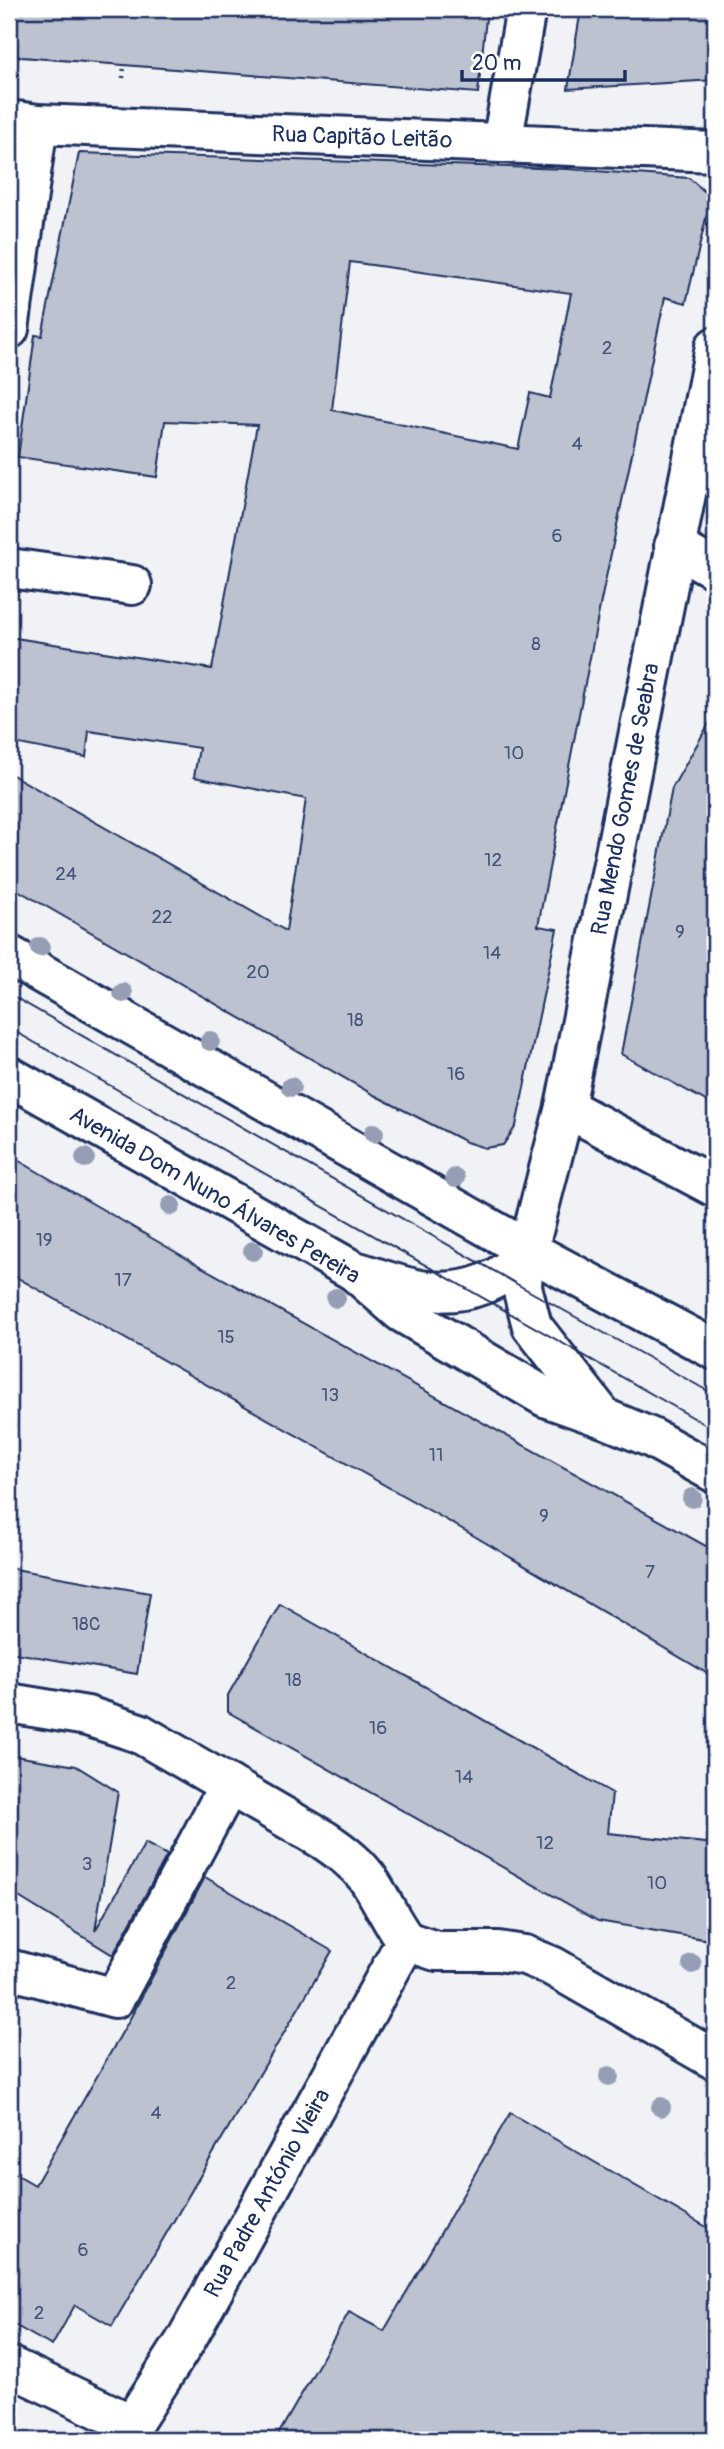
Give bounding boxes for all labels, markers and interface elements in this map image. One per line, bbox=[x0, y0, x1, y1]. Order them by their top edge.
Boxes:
scale bar bbox=[462, 38, 624, 82]
text: 20 m bbox=[472, 50, 521, 77]
street label: Rua Capitão Leitão bbox=[271, 119, 453, 155]
house number: 2 bbox=[602, 336, 612, 360]
house number: 4 bbox=[571, 432, 583, 456]
house number: 6 bbox=[551, 524, 563, 548]
house number: 8 bbox=[531, 632, 541, 656]
street label: Rua Mendo Gomes de Seabra bbox=[584, 660, 666, 938]
house number: 10 bbox=[504, 741, 524, 765]
house number: 12 bbox=[484, 848, 502, 872]
house number: 24 bbox=[55, 862, 77, 886]
house number: 22 bbox=[151, 905, 173, 929]
house number: 9 bbox=[675, 920, 685, 944]
house number: 14 bbox=[483, 941, 501, 965]
house number: 20 bbox=[246, 960, 270, 984]
house number: 18 bbox=[346, 1008, 364, 1032]
house number: 16 bbox=[447, 1062, 465, 1086]
street label: Avenida Dom Nuno Álvares Pereira bbox=[65, 1100, 365, 1290]
house number: 19 bbox=[35, 1228, 53, 1252]
house number: 17 bbox=[114, 1268, 132, 1292]
house number: 15 bbox=[217, 1325, 235, 1349]
house number: 13 bbox=[321, 1383, 339, 1407]
house number: 11 bbox=[429, 1443, 443, 1467]
house number: 9 bbox=[539, 1504, 549, 1528]
house number: 7 bbox=[645, 1560, 655, 1584]
house number: 18C bbox=[72, 1612, 100, 1636]
house number: 18 bbox=[284, 1668, 302, 1692]
house number: 16 bbox=[369, 1716, 387, 1740]
house number: 14 bbox=[455, 1765, 473, 1789]
house number: 12 bbox=[536, 1831, 554, 1855]
house number: 3 bbox=[82, 1852, 92, 1876]
house number: 10 bbox=[647, 1871, 667, 1895]
house number: 2 bbox=[226, 1971, 236, 1995]
street label: Rua Padre António Vieira bbox=[197, 2083, 337, 2303]
house number: 4 bbox=[150, 2101, 162, 2125]
house number: 6 bbox=[77, 2238, 89, 2262]
house number: 2 bbox=[34, 2301, 44, 2325]

